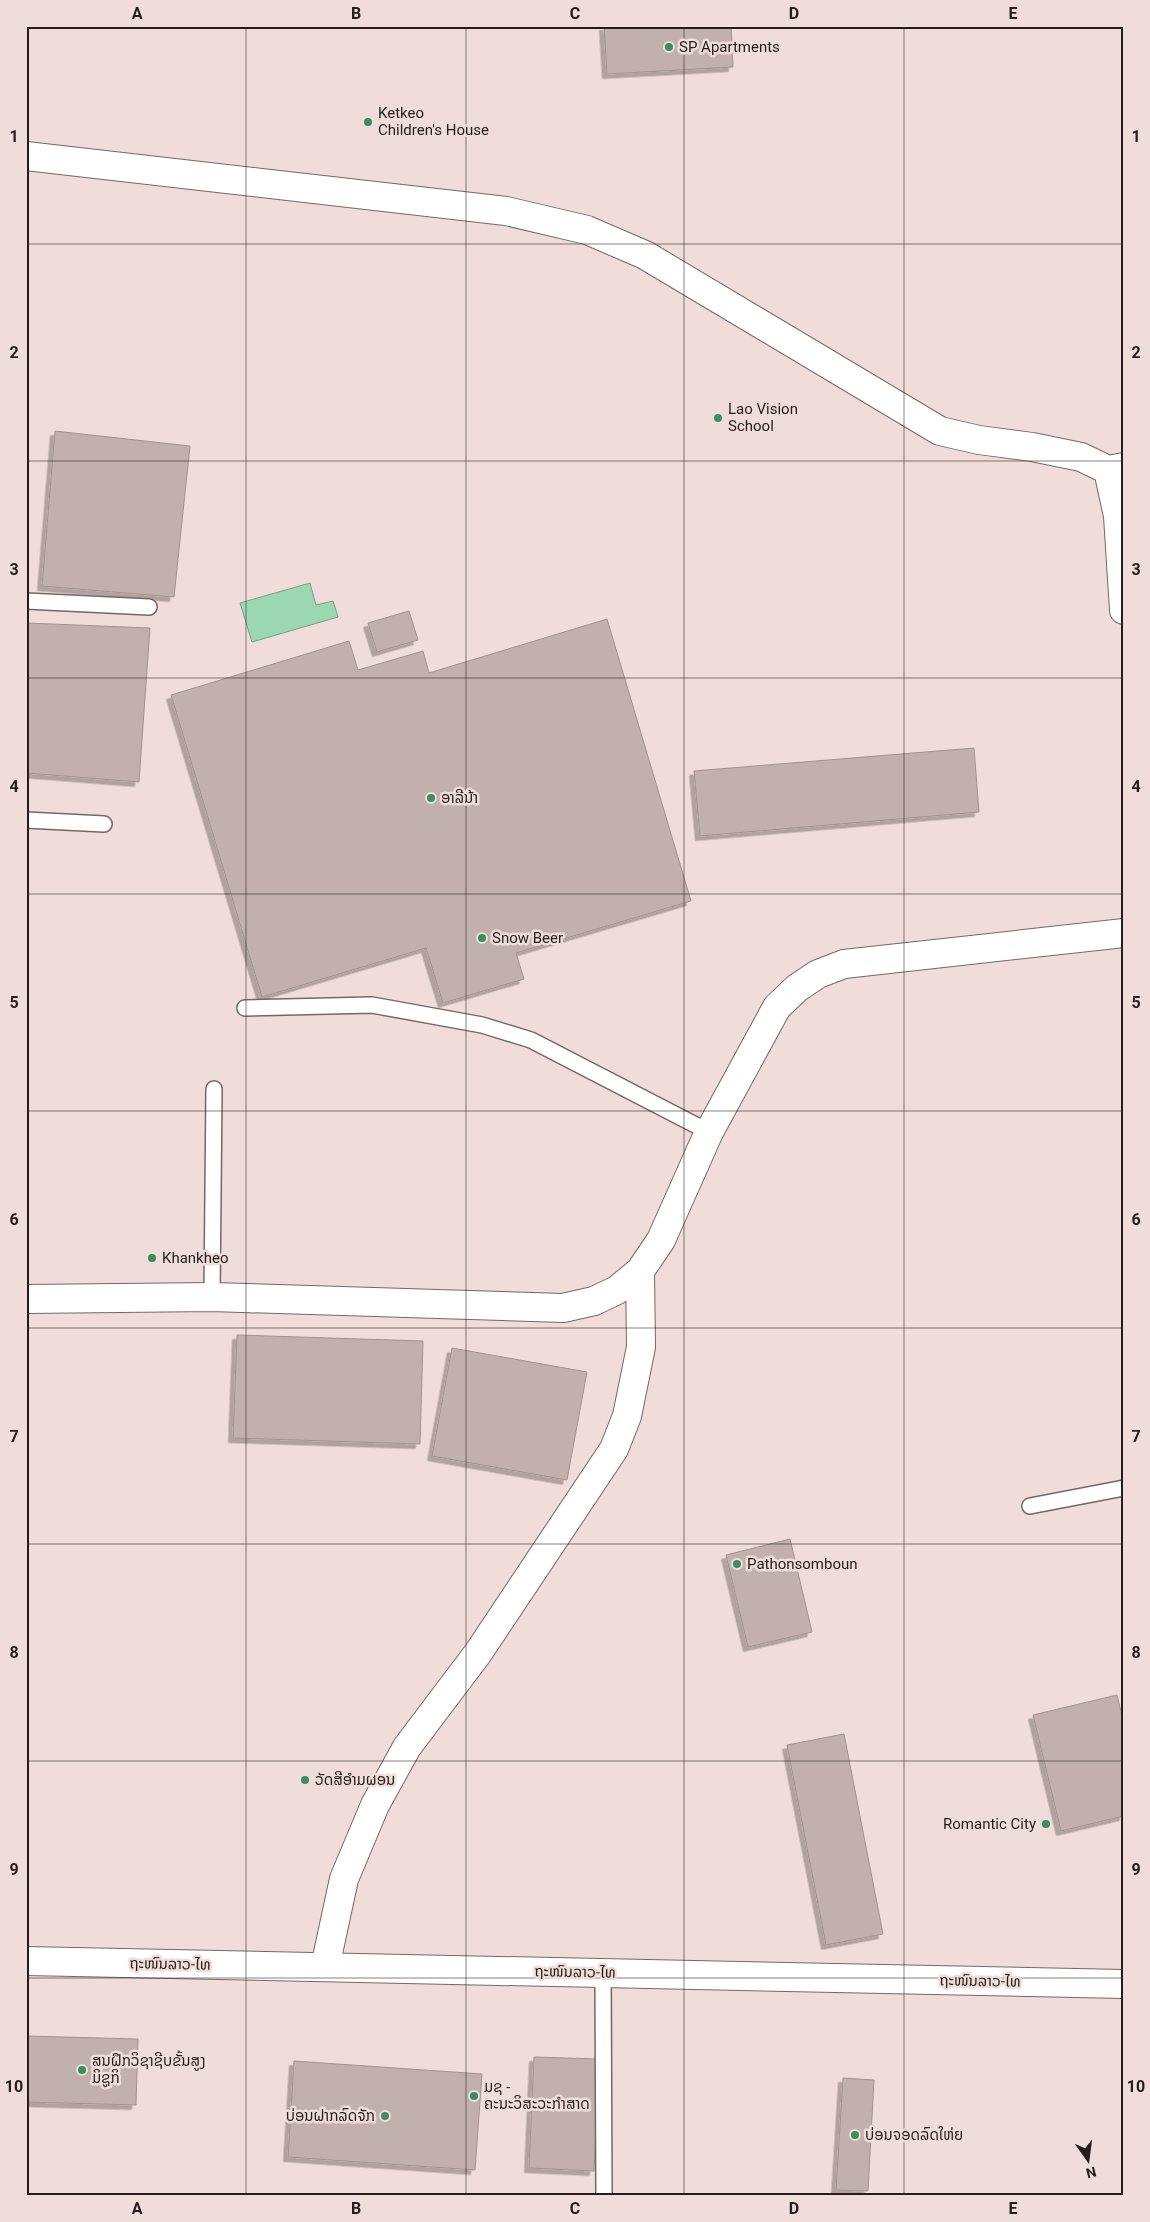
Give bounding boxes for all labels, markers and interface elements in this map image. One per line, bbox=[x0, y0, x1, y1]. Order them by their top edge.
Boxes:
text: A bbox=[132, 4, 143, 23]
text: B bbox=[351, 4, 361, 23]
text: C bbox=[570, 4, 580, 23]
text: D bbox=[789, 4, 799, 23]
text: E bbox=[1009, 4, 1018, 23]
place label: SP Apartments bbox=[679, 38, 780, 56]
marker: SP Apartments bbox=[663, 41, 675, 53]
place label: Ketkeo Children's House bbox=[378, 104, 489, 139]
marker: Ketkeo Children's House bbox=[362, 116, 374, 128]
text: 1 bbox=[9, 127, 19, 146]
text: 1 bbox=[1131, 127, 1141, 146]
text: 2 bbox=[9, 343, 19, 362]
text: 2 bbox=[1131, 343, 1141, 362]
place label: Lao Vision School bbox=[728, 400, 798, 435]
marker: Lao Vision School bbox=[712, 412, 724, 424]
text: 3 bbox=[9, 560, 19, 579]
text: 3 bbox=[1131, 560, 1141, 579]
text: 4 bbox=[9, 777, 19, 796]
text: 4 bbox=[1131, 777, 1141, 796]
place label: ອາລີນ້າ bbox=[441, 789, 478, 807]
marker: ອາລີນ້າ bbox=[425, 792, 437, 804]
place label: Snow Beer bbox=[492, 929, 563, 947]
marker: Snow Beer bbox=[476, 932, 488, 944]
text: 5 bbox=[9, 993, 19, 1012]
text: 5 bbox=[1131, 993, 1141, 1012]
text: 6 bbox=[9, 1210, 19, 1229]
text: 6 bbox=[1131, 1210, 1141, 1229]
place label: Khankheo bbox=[162, 1249, 229, 1267]
marker: Khankheo bbox=[146, 1252, 158, 1264]
text: 7 bbox=[9, 1427, 19, 1446]
text: 7 bbox=[1131, 1427, 1141, 1446]
place label: Pathonsomboun bbox=[747, 1555, 858, 1573]
marker: Pathonsomboun bbox=[731, 1558, 743, 1570]
text: 8 bbox=[9, 1643, 19, 1662]
text: 8 bbox=[1131, 1643, 1141, 1662]
place label: ວັດສີອຳມຜອນ bbox=[315, 1771, 395, 1789]
marker: ວັດສີອຳມຜອນ bbox=[299, 1774, 311, 1786]
place label: Romantic City bbox=[943, 1815, 1036, 1833]
marker: Romantic City bbox=[1040, 1818, 1052, 1830]
text: 9 bbox=[9, 1860, 19, 1879]
text: 9 bbox=[1131, 1860, 1141, 1879]
street label: ຖະໜົນລາວ-ໄທ bbox=[129, 1954, 211, 1974]
street label: ຖະໜົນລາວ-ໄທ bbox=[534, 1962, 616, 1982]
street label: ຖະໜົນລາວ-ໄທ bbox=[939, 1971, 1021, 1991]
place label: ສູນຝຶກວິຊາຊີບຂັ້ນສູງ ມິຊູກິ bbox=[92, 2050, 206, 2088]
marker: ສູນຝຶກວິຊາຊີບຂັ້ນສູງ ມິຊູກິ bbox=[76, 2064, 88, 2076]
text: 10 bbox=[5, 2077, 23, 2096]
text: 10 bbox=[1127, 2077, 1145, 2096]
place label: ມຊ - ຄະນະວິສະວະກຳສາດ bbox=[484, 2078, 590, 2113]
marker: ມຊ - ຄະນະວິສະວະກຳສາດ bbox=[468, 2090, 480, 2102]
place label: ບ່ອນຝາກລົດຈັກ bbox=[286, 2107, 375, 2125]
marker: ບ່ອນຝາກລົດຈັກ bbox=[379, 2110, 391, 2122]
place label: ບ່ອນຈອດລົດໃຫ່ຍ bbox=[865, 2126, 963, 2144]
marker: ບ່ອນຈອດລົດໃຫ່ຍ bbox=[849, 2129, 861, 2141]
north arrow bbox=[1062, 2134, 1112, 2184]
text: N bbox=[1084, 2164, 1098, 2182]
text: A bbox=[132, 2199, 143, 2218]
text: B bbox=[351, 2199, 361, 2218]
text: C bbox=[570, 2199, 580, 2218]
text: D bbox=[789, 2199, 799, 2218]
text: E bbox=[1009, 2199, 1018, 2218]

